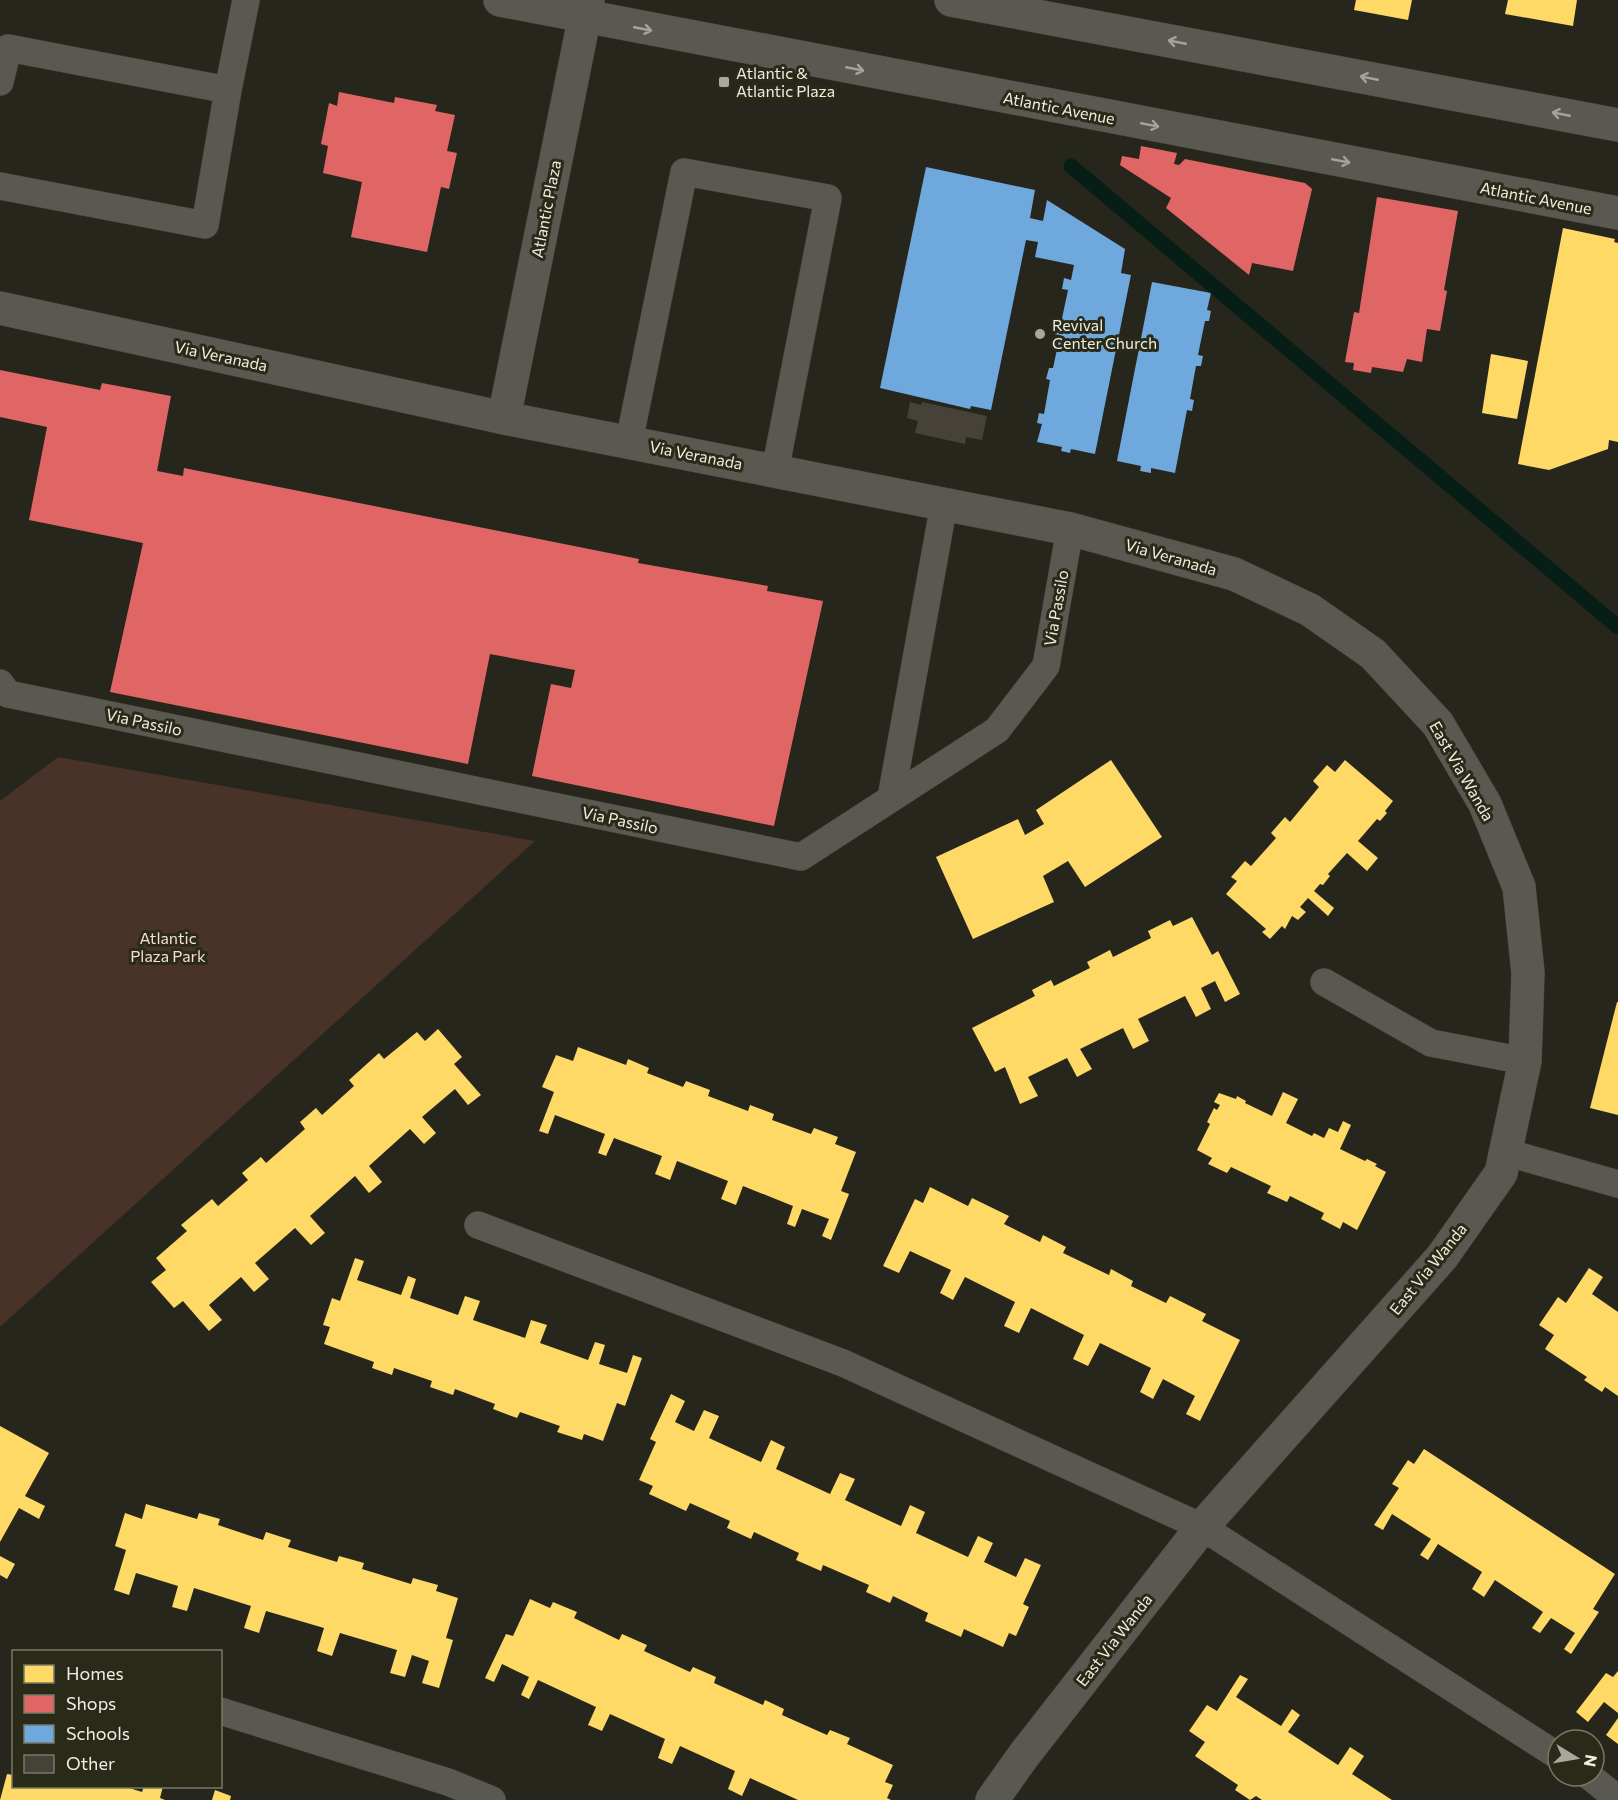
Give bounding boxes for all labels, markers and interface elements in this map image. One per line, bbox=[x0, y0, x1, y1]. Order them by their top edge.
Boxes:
one-way arrow bbox=[632, 24, 652, 35]
one-way arrow bbox=[1168, 37, 1188, 48]
place label: Atlantic & Atlantic Plaza bbox=[736, 63, 835, 100]
one-way arrow bbox=[845, 64, 864, 75]
one-way arrow bbox=[1360, 73, 1379, 84]
marker: Atlantic & Atlantic Plaza bbox=[717, 75, 731, 89]
street label: Atlantic Avenue bbox=[1002, 87, 1117, 128]
one-way arrow bbox=[1551, 108, 1571, 119]
one-way arrow bbox=[1139, 120, 1159, 131]
one-way arrow bbox=[1331, 156, 1351, 167]
street label: Atlantic Plaza bbox=[527, 159, 564, 259]
street label: Atlantic Avenue bbox=[1479, 177, 1594, 218]
place label: Revival Center Church bbox=[1052, 315, 1157, 352]
marker: Revival Center Church bbox=[1033, 327, 1047, 341]
street label: Via Veranada bbox=[173, 336, 269, 375]
street label: Via Veranada bbox=[648, 436, 744, 473]
street label: Via Veranada bbox=[1123, 534, 1219, 579]
street label: Via Passilo bbox=[1039, 568, 1072, 648]
street label: Via Passilo bbox=[104, 704, 184, 739]
street label: East Via Wanda bbox=[1426, 718, 1499, 824]
street label: Via Passilo bbox=[580, 802, 660, 837]
park label: Atlantic Plaza Park bbox=[130, 928, 206, 965]
street label: East Via Wanda bbox=[1385, 1219, 1470, 1318]
street label: East Via Wanda bbox=[1072, 1590, 1156, 1690]
legend bbox=[12, 1650, 222, 1788]
text: Homes bbox=[66, 1662, 124, 1684]
text: Shops bbox=[66, 1692, 116, 1714]
text: Schools bbox=[66, 1722, 130, 1744]
north arrow bbox=[1546, 1728, 1606, 1788]
text: Other bbox=[66, 1752, 115, 1774]
text: N bbox=[1581, 1753, 1602, 1769]

